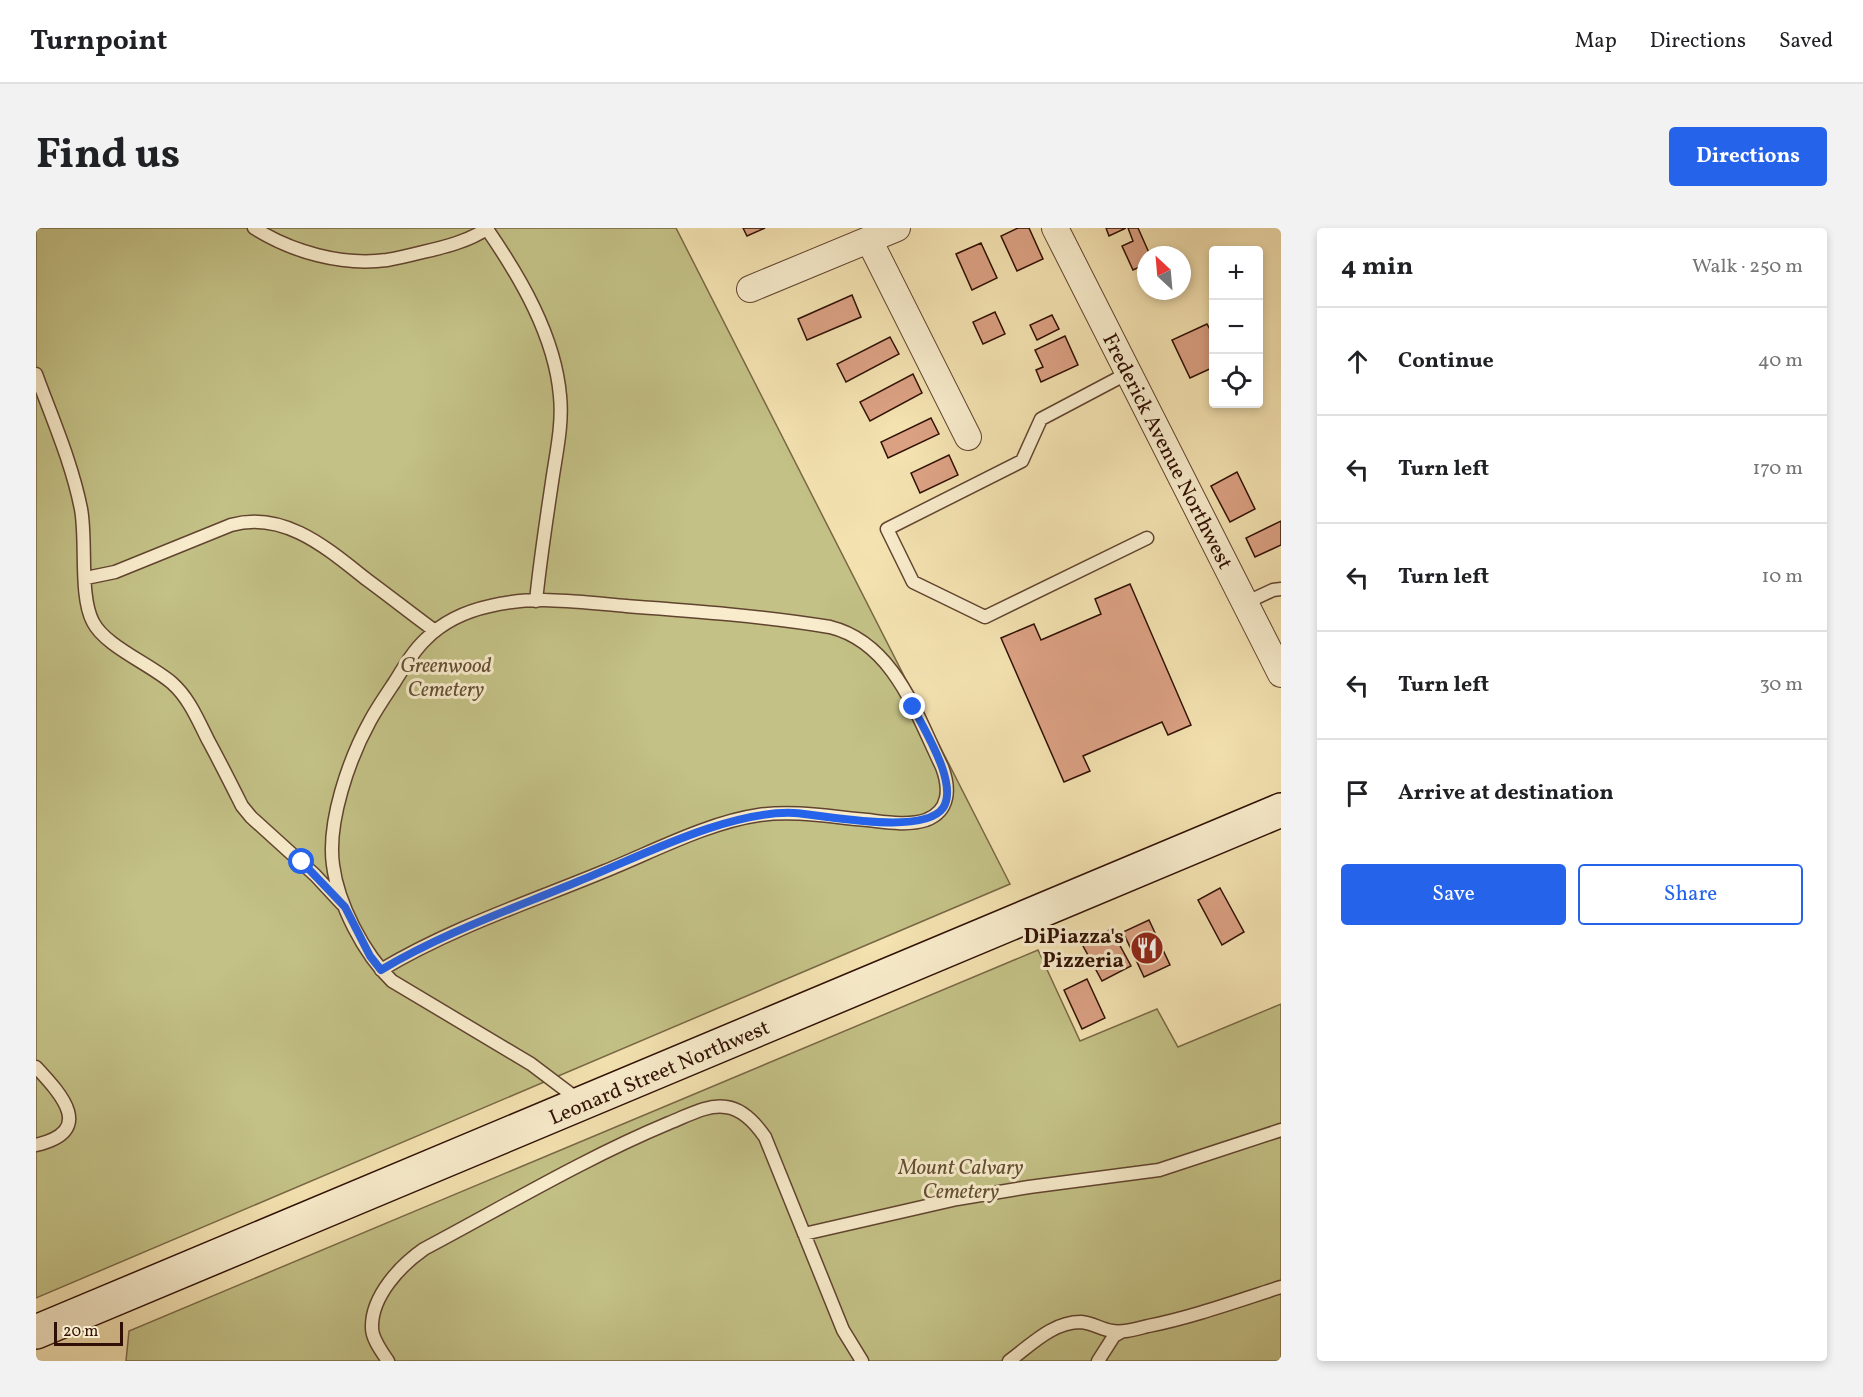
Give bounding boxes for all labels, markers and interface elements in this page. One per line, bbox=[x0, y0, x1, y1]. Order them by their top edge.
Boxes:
text: Turnpoint bbox=[30, 22, 167, 61]
text: Map bbox=[1575, 27, 1617, 56]
text: Directions bbox=[1650, 27, 1746, 56]
text: Saved bbox=[1779, 27, 1833, 56]
text: Find us bbox=[36, 127, 180, 186]
button: Directions bbox=[1669, 127, 1827, 186]
north arrow bbox=[1137, 246, 1191, 300]
map controls bbox=[1209, 246, 1263, 408]
button: + bbox=[1209, 246, 1263, 300]
text: 4 min bbox=[1341, 249, 1413, 285]
text: Walk · 250 m bbox=[1692, 253, 1803, 281]
button: − bbox=[1209, 300, 1263, 354]
street label: Frederick Avenue Northwest bbox=[1094, 329, 1239, 575]
icon: ahead bbox=[1341, 345, 1374, 378]
text: Continue bbox=[1398, 346, 1494, 377]
text: 40 m bbox=[1758, 347, 1803, 375]
button: locate bbox=[1209, 354, 1263, 408]
icon: left bbox=[1341, 453, 1374, 486]
text: Turn left bbox=[1398, 454, 1489, 485]
text: 170 m bbox=[1753, 455, 1803, 483]
icon: left bbox=[1341, 561, 1374, 594]
text: Turn left bbox=[1398, 562, 1489, 593]
text: 10 m bbox=[1762, 563, 1803, 591]
park label: Greenwood Cemetery bbox=[400, 652, 492, 705]
icon: left bbox=[1341, 669, 1374, 702]
text: Turn left bbox=[1398, 670, 1489, 701]
text: 30 m bbox=[1759, 671, 1803, 699]
route end bbox=[899, 693, 925, 719]
icon: arrive bbox=[1341, 777, 1374, 810]
text: Arrive at destination bbox=[1398, 778, 1614, 809]
route start bbox=[288, 848, 314, 874]
button: Save bbox=[1341, 864, 1566, 925]
button: Share bbox=[1578, 864, 1803, 925]
place label: DiPiazza's Pizzeria bbox=[1024, 923, 1124, 976]
restaurant icon: DiPiazza's Pizzeria bbox=[1129, 930, 1165, 966]
street label: Leonard Street Northwest bbox=[545, 1014, 774, 1133]
park label: Mount Calvary Cemetery bbox=[897, 1154, 1024, 1207]
scale bar bbox=[54, 1319, 123, 1346]
text: 20 m bbox=[63, 1321, 98, 1343]

